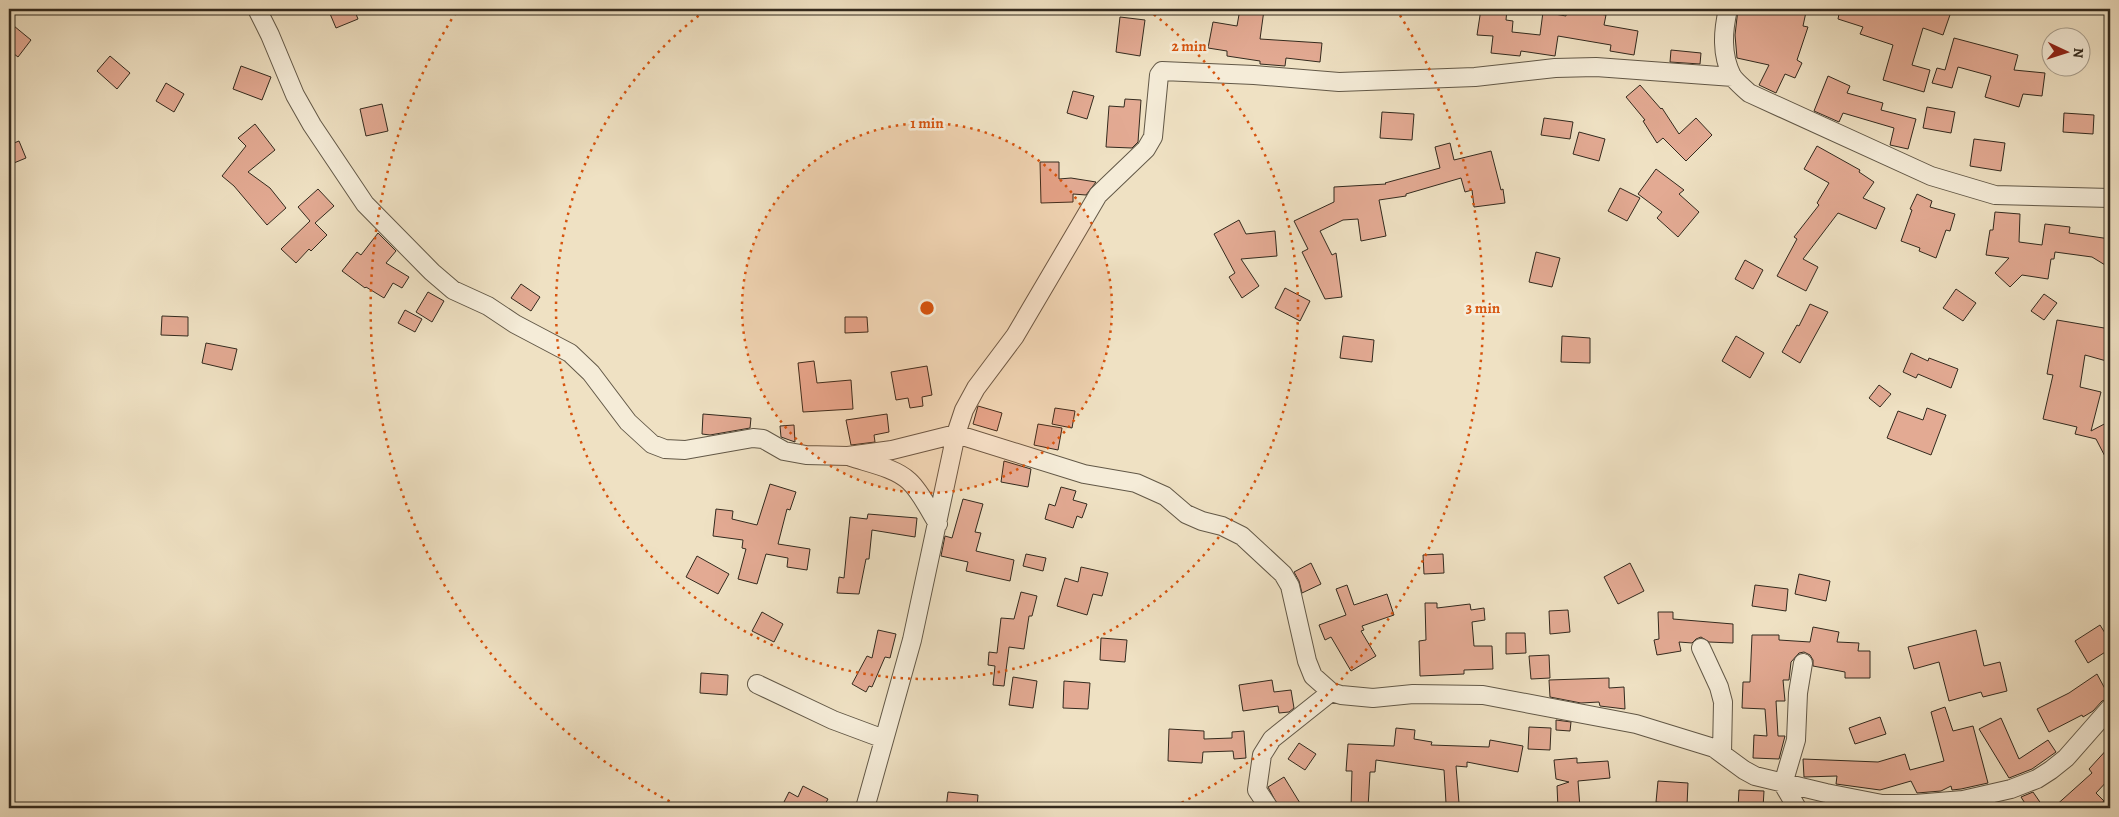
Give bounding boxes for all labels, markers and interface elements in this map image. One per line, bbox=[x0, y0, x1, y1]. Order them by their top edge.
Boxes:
north arrow bbox=[2042, 28, 2092, 78]
text: 2 min bbox=[1171, 36, 1207, 56]
text: N bbox=[2069, 47, 2088, 59]
text: 1 min bbox=[910, 113, 944, 133]
text: 3 min bbox=[1466, 298, 1501, 318]
centre of rings bbox=[918, 299, 936, 317]

